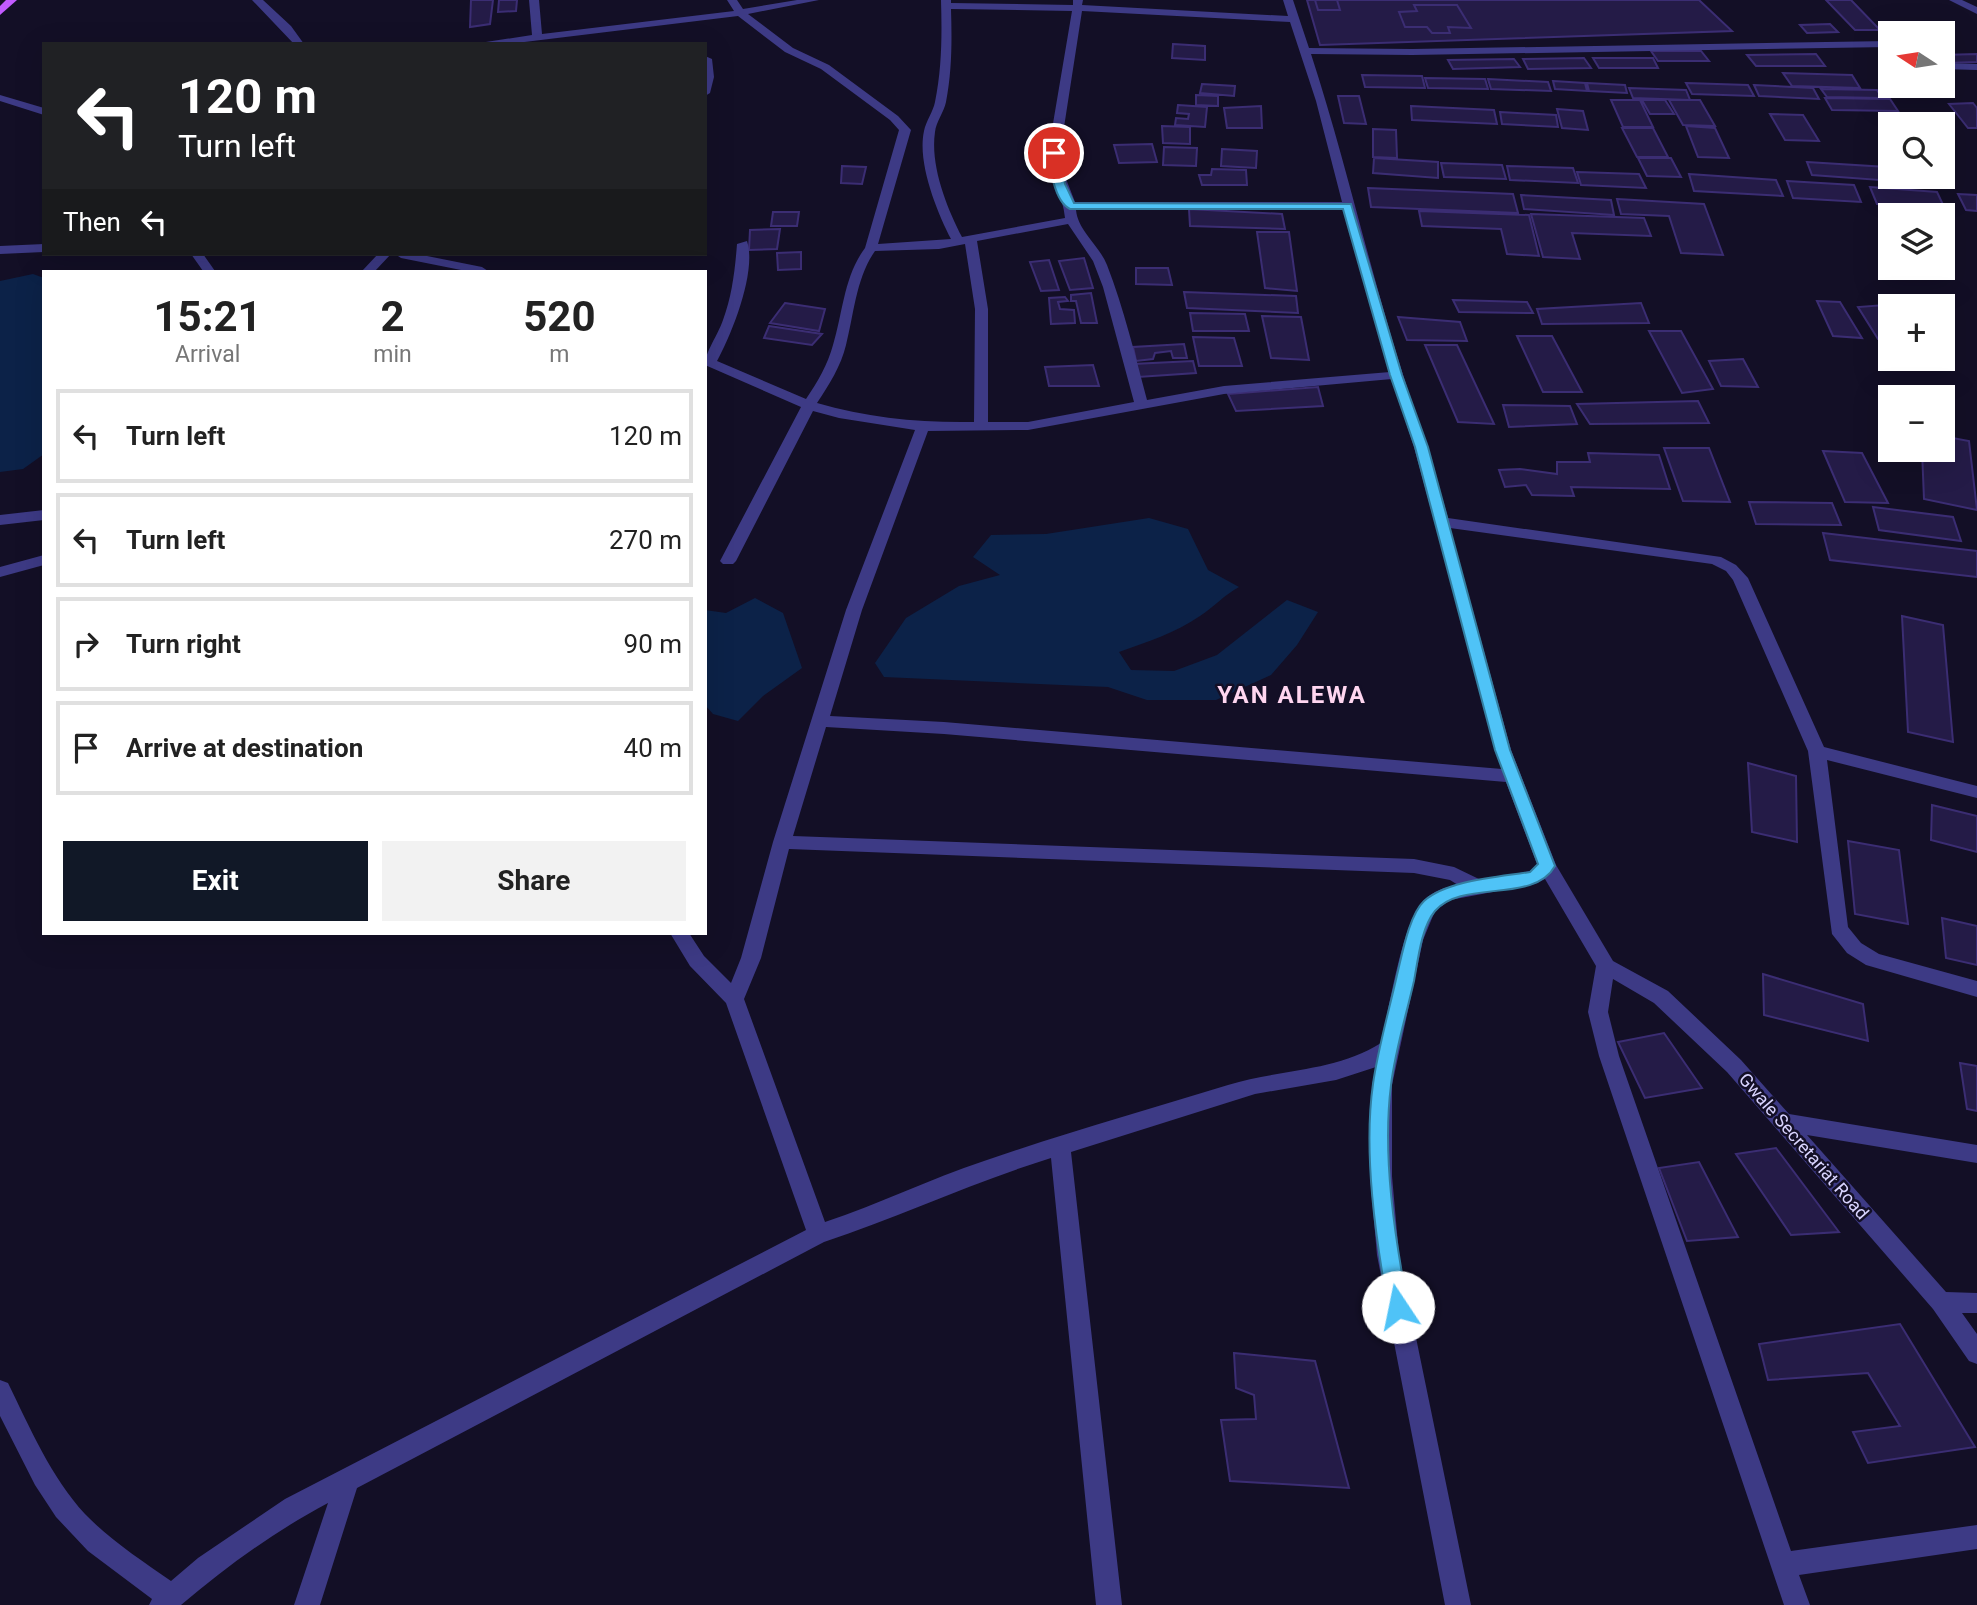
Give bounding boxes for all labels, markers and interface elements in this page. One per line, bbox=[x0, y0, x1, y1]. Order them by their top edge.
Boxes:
north arrow bbox=[1878, 21, 1955, 98]
map controls bbox=[1878, 21, 1955, 462]
text: 120 m bbox=[178, 68, 317, 125]
icon: left bbox=[63, 70, 154, 161]
button: search bbox=[1878, 112, 1955, 189]
pin bbox=[1024, 123, 1084, 183]
text: Turn left bbox=[178, 127, 296, 165]
icon: arrive bbox=[1035, 134, 1073, 172]
icon: left bbox=[135, 203, 173, 241]
button: layers bbox=[1878, 203, 1955, 280]
text: Then bbox=[63, 207, 121, 237]
text: 15:21 bbox=[154, 292, 262, 341]
text: 2 bbox=[380, 292, 405, 341]
text: 520 bbox=[523, 292, 596, 341]
button: + bbox=[1878, 294, 1955, 371]
text: Arrival bbox=[175, 341, 240, 368]
text: min bbox=[373, 341, 412, 368]
text: m bbox=[549, 341, 569, 368]
button: − bbox=[1878, 385, 1955, 462]
icon: left bbox=[67, 417, 105, 455]
text: Turn left bbox=[126, 421, 225, 451]
text: 120 m bbox=[609, 421, 682, 451]
icon: left bbox=[67, 521, 105, 559]
text: Turn left bbox=[126, 525, 225, 555]
text: 270 m bbox=[609, 525, 682, 555]
icon: right bbox=[67, 625, 105, 663]
text: Turn right bbox=[126, 629, 241, 659]
text: 90 m bbox=[624, 629, 682, 659]
district label: YAN ALEWA bbox=[1217, 681, 1367, 709]
icon: arrive bbox=[67, 729, 105, 767]
text: Arrive at destination bbox=[126, 733, 363, 763]
text: 40 m bbox=[624, 733, 682, 763]
button: Exit bbox=[63, 841, 368, 921]
button: Share bbox=[382, 841, 686, 921]
street label: Gwale Secretariat Road bbox=[1735, 1069, 1873, 1223]
position arrow bbox=[1361, 1270, 1435, 1344]

